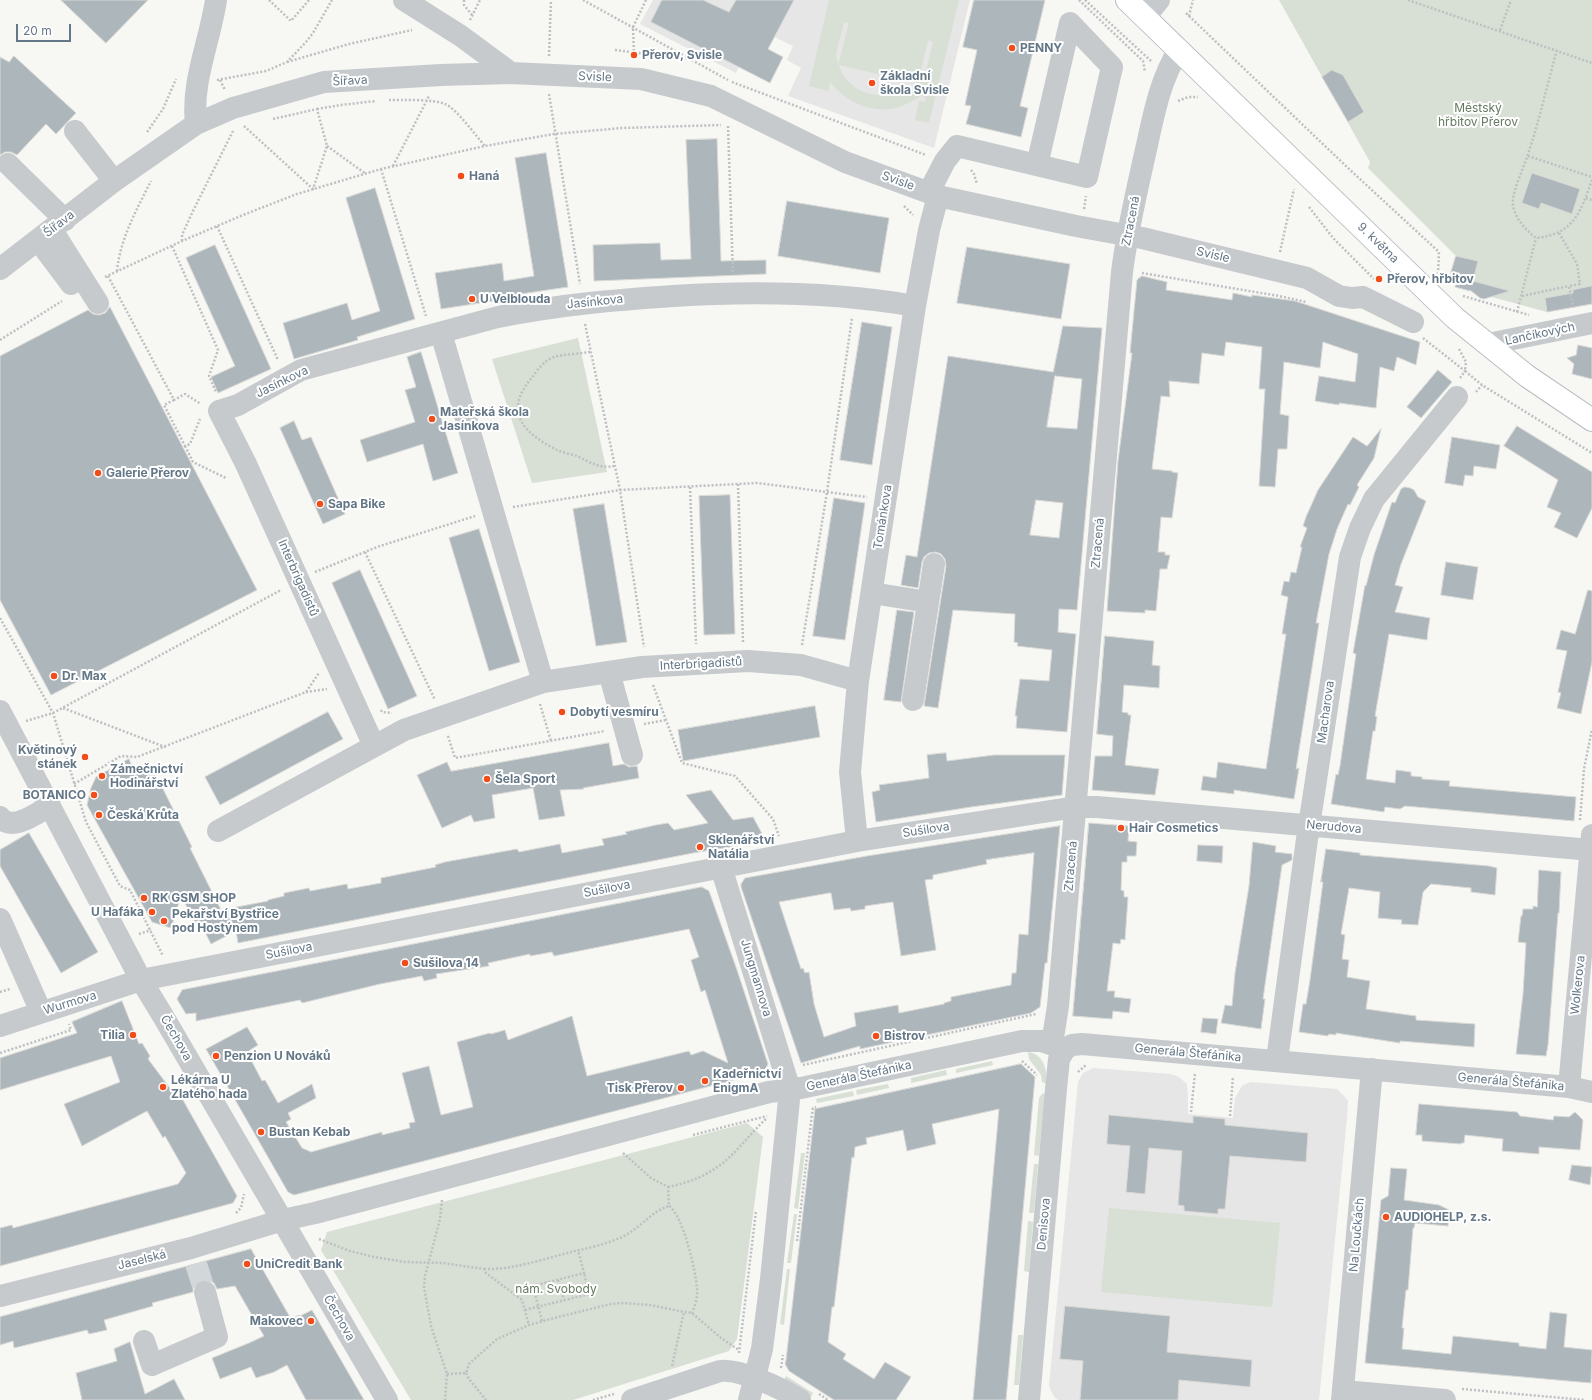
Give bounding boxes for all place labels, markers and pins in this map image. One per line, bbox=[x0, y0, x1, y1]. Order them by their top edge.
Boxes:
place label: PENNY bbox=[1020, 41, 1062, 55]
marker: PENNY bbox=[1007, 43, 1017, 53]
place label: Přerov, Svisle bbox=[642, 48, 722, 62]
marker: Přerov, Svisle bbox=[629, 50, 639, 60]
place label: Základní škola Svisle bbox=[880, 69, 949, 97]
marker: Základní škola Svisle bbox=[867, 78, 877, 88]
place label: Haná bbox=[469, 169, 499, 183]
marker: Haná bbox=[456, 171, 466, 181]
place label: Přerov, hřbitov bbox=[1387, 272, 1474, 286]
marker: Přerov, hřbitov bbox=[1374, 274, 1384, 284]
place label: U Velblouda bbox=[480, 292, 550, 306]
marker: U Velblouda bbox=[467, 294, 477, 304]
place label: Mateřská škola Jasínkova bbox=[440, 405, 529, 433]
marker: Mateřská škola Jasínkova bbox=[427, 414, 437, 424]
place label: Galerie Přerov bbox=[106, 466, 189, 480]
marker: Galerie Přerov bbox=[93, 468, 103, 478]
place label: Sapa Bike bbox=[328, 497, 385, 511]
marker: Sapa Bike bbox=[315, 499, 325, 509]
place label: Dr. Max bbox=[62, 669, 107, 683]
marker: Dr. Max bbox=[49, 671, 59, 681]
place label: Dobytí vesmíru bbox=[570, 705, 659, 719]
marker: Dobytí vesmíru bbox=[557, 707, 567, 717]
place label: Květinový stánek bbox=[18, 743, 77, 771]
marker: Květinový stánek bbox=[80, 752, 90, 762]
place label: Zámečnictví Hodinářství bbox=[110, 762, 183, 790]
marker: Zámečnictví Hodinářství bbox=[97, 771, 107, 781]
place label: Šela Sport bbox=[495, 772, 555, 786]
marker: Šela Sport bbox=[482, 774, 492, 784]
place label: BOTANICO bbox=[23, 788, 86, 802]
marker: BOTANICO bbox=[89, 790, 99, 800]
place label: Česká Krůta bbox=[107, 808, 179, 822]
marker: Česká Krůta bbox=[94, 810, 104, 820]
place label: Hair Cosmetics bbox=[1129, 821, 1218, 835]
marker: Hair Cosmetics bbox=[1116, 823, 1126, 833]
place label: Sklenářství Natália bbox=[708, 833, 774, 861]
marker: Sklenářství Natália bbox=[695, 842, 705, 852]
place label: RK GSM SHOP bbox=[152, 891, 236, 905]
marker: RK GSM SHOP bbox=[139, 893, 149, 903]
place label: U Hafáka bbox=[91, 905, 144, 919]
marker: U Hafáka bbox=[147, 907, 157, 917]
place label: Pekařství Bystřice pod Hostýnem bbox=[172, 907, 279, 935]
marker: Pekařství Bystřice pod Hostýnem bbox=[159, 916, 169, 926]
place label: Sušilova 14 bbox=[413, 956, 479, 970]
marker: Sušilova 14 bbox=[400, 958, 410, 968]
place label: Tilia bbox=[100, 1028, 125, 1042]
place label: Bistrov bbox=[884, 1029, 925, 1043]
marker: Tilia bbox=[128, 1030, 138, 1040]
marker: Bistrov bbox=[871, 1031, 881, 1041]
place label: Penzion U Nováků bbox=[224, 1049, 330, 1063]
marker: Penzion U Nováků bbox=[211, 1051, 221, 1061]
place label: Kadeřnictví EnigmA bbox=[713, 1067, 781, 1095]
place label: Lékárna U Zlatého hada bbox=[171, 1073, 247, 1101]
marker: Kadeřnictví EnigmA bbox=[700, 1076, 710, 1086]
place label: Tisk Přerov bbox=[607, 1081, 673, 1095]
marker: Lékárna U Zlatého hada bbox=[158, 1082, 168, 1092]
marker: Tisk Přerov bbox=[676, 1083, 686, 1093]
place label: Bustan Kebab bbox=[269, 1125, 350, 1139]
marker: Bustan Kebab bbox=[256, 1127, 266, 1137]
place label: AUDIOHELP, z.s. bbox=[1394, 1210, 1492, 1224]
marker: AUDIOHELP, z.s. bbox=[1381, 1212, 1391, 1222]
place label: UniCredit Bank bbox=[255, 1257, 343, 1271]
marker: UniCredit Bank bbox=[242, 1259, 252, 1269]
place label: Makovec bbox=[250, 1314, 303, 1328]
marker: Makovec bbox=[306, 1316, 316, 1326]

